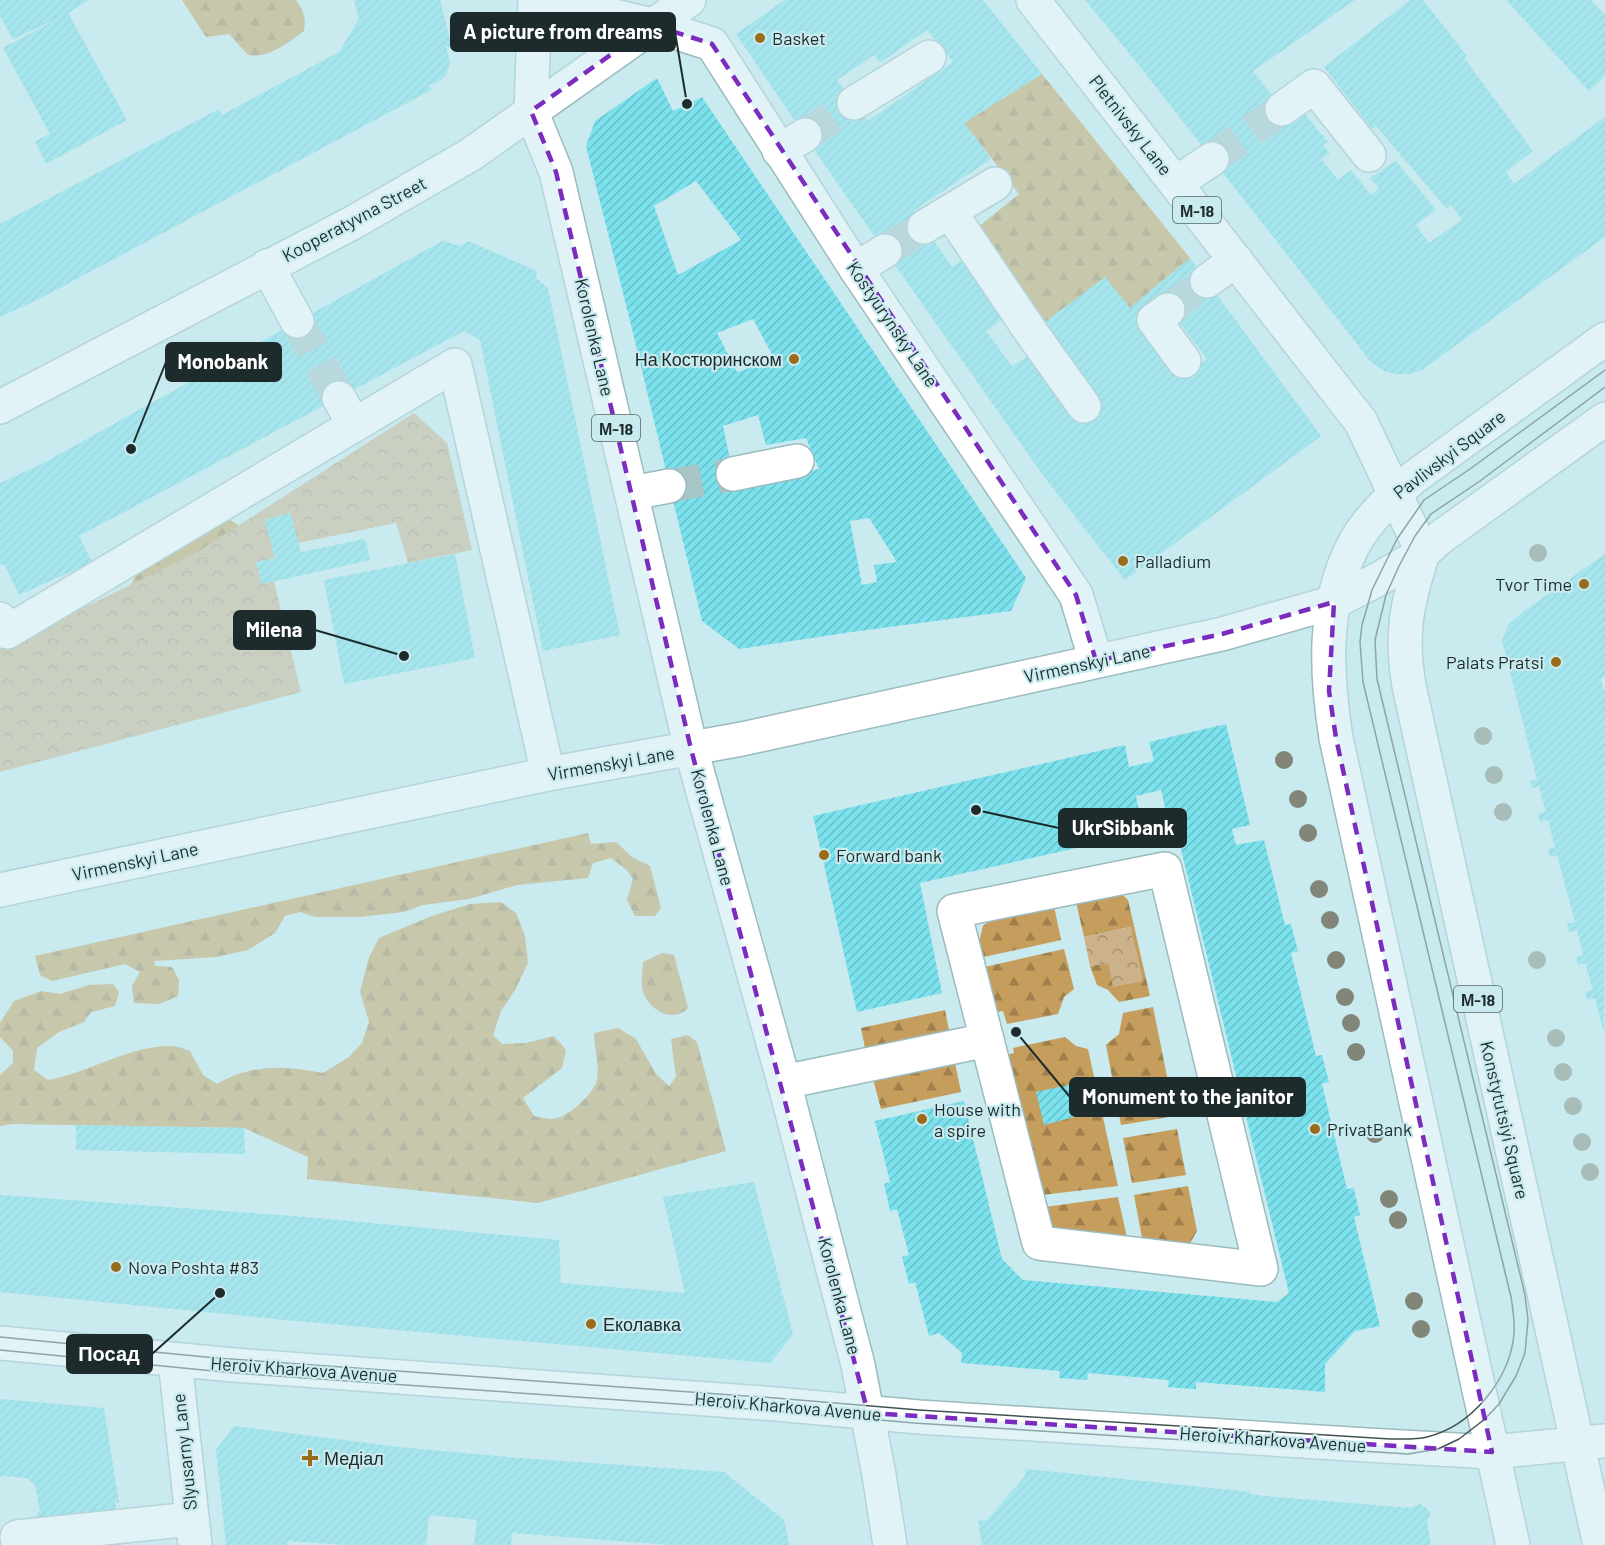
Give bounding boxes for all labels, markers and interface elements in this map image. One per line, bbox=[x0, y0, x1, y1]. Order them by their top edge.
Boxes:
callout: A picture from dreams bbox=[451, 13, 675, 51]
text: A picture from dreams bbox=[463, 19, 663, 43]
place label: Basket bbox=[772, 27, 826, 49]
marker: Basket bbox=[753, 31, 767, 45]
street label: Pletnivsky Lane bbox=[1085, 70, 1177, 180]
street label: Kooperatyvna Street bbox=[278, 172, 430, 266]
road number: М-18 bbox=[1173, 197, 1221, 223]
street label: Kostyurynsky Lane bbox=[843, 257, 943, 391]
street label: Korolenka Lane bbox=[571, 276, 619, 398]
callout: Monobank bbox=[166, 343, 281, 381]
place label: На Костюринском bbox=[635, 348, 782, 370]
text: Monobank bbox=[178, 349, 269, 373]
marker: На Костюринском bbox=[787, 352, 801, 366]
street label: Pavlivskyi Square bbox=[1389, 405, 1509, 503]
road number: М-18 bbox=[592, 415, 640, 441]
place label: Palladium bbox=[1135, 550, 1211, 572]
marker: Palladium bbox=[1116, 554, 1130, 568]
place label: Tvor Time bbox=[1495, 573, 1572, 595]
marker: Tvor Time bbox=[1577, 577, 1591, 591]
callout: Milena bbox=[234, 611, 315, 649]
text: Milena bbox=[246, 617, 302, 641]
street label: Virmenskyi Lane bbox=[1022, 639, 1152, 687]
place label: Palats Pratsi bbox=[1446, 651, 1544, 673]
marker: Palats Pratsi bbox=[1549, 655, 1563, 669]
street label: Virmenskyi Lane bbox=[546, 741, 676, 785]
street label: Korolenka Lane bbox=[687, 766, 739, 888]
callout: UkrSibbank bbox=[1059, 809, 1186, 847]
text: UkrSibbank bbox=[1072, 815, 1175, 839]
street label: Virmenskyi Lane bbox=[70, 837, 200, 885]
place label: Forward bank bbox=[836, 844, 942, 866]
marker: Forward bank bbox=[817, 848, 831, 862]
road number: М-18 bbox=[1454, 986, 1502, 1012]
street label: Konstytutsiyi Square bbox=[1476, 1039, 1534, 1201]
callout: Monument to the janitor bbox=[1070, 1078, 1305, 1116]
text: Monument to the janitor bbox=[1082, 1084, 1294, 1108]
place label: House with a spire bbox=[934, 1098, 1021, 1141]
marker: House with a spire bbox=[915, 1112, 929, 1126]
place label: PrivatBank bbox=[1327, 1118, 1412, 1140]
marker: PrivatBank bbox=[1308, 1122, 1322, 1136]
street label: Korolenka Lane bbox=[814, 1235, 866, 1357]
place label: Nova Poshta #83 bbox=[128, 1256, 259, 1278]
marker: Nova Poshta #83 bbox=[109, 1260, 123, 1274]
place label: Еколавка bbox=[603, 1313, 682, 1335]
marker: Еколавка bbox=[584, 1317, 598, 1331]
callout: Посад bbox=[67, 1335, 152, 1373]
text: Посад bbox=[78, 1341, 140, 1365]
street label: Heroiv Kharkova Avenue bbox=[210, 1351, 398, 1387]
street label: Heroiv Kharkova Avenue bbox=[694, 1387, 882, 1425]
street label: Slyusarny Lane bbox=[167, 1393, 201, 1511]
street label: Heroiv Kharkova Avenue bbox=[1179, 1421, 1367, 1457]
place label: Медіал bbox=[324, 1447, 384, 1469]
marker: Медіал bbox=[301, 1449, 319, 1467]

